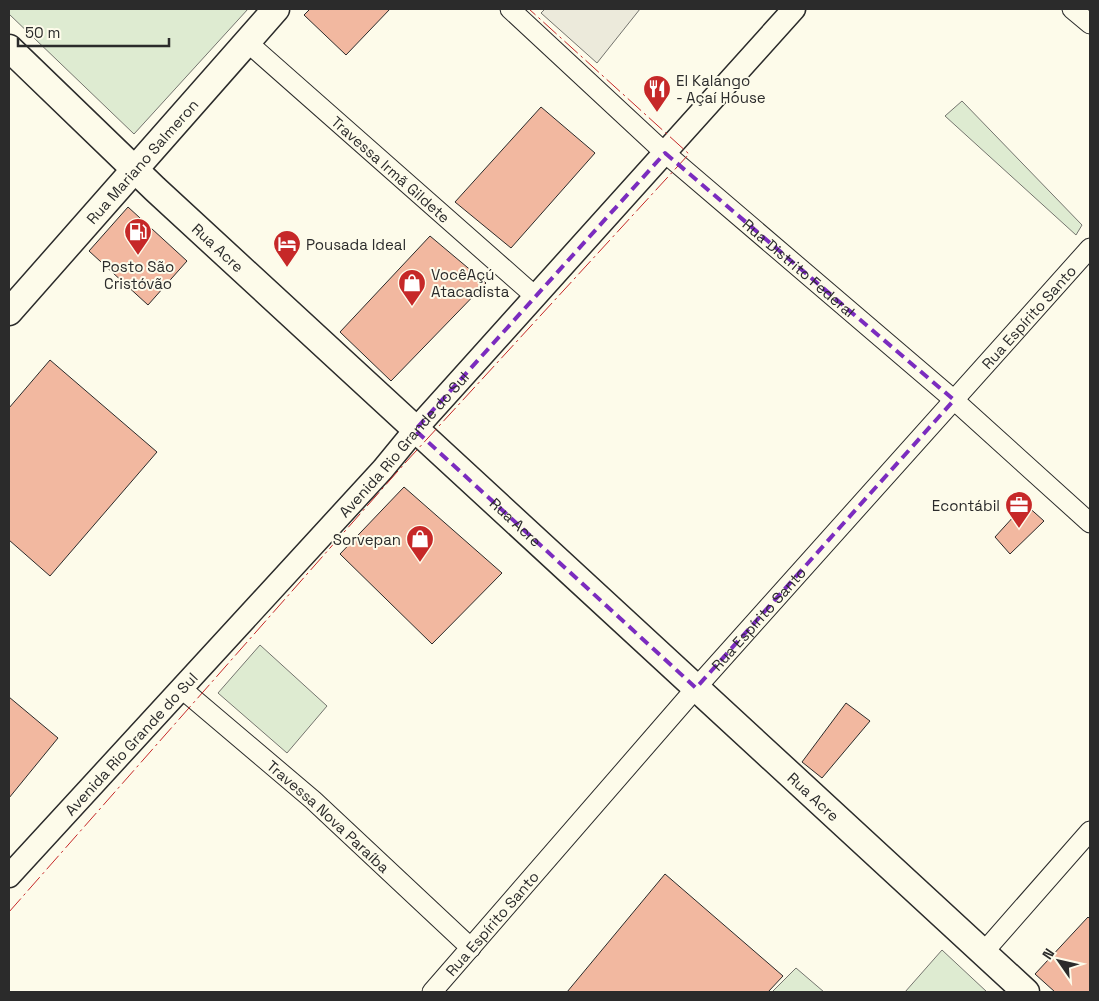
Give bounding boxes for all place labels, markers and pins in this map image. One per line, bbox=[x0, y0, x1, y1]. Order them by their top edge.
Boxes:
place label: El Kalango - Açaí House bbox=[676, 71, 766, 107]
restaurant icon: El Kalango - Açaí House bbox=[642, 74, 672, 113]
fuel station icon: Posto São Cristóvão bbox=[123, 217, 153, 256]
hotel icon: Pousada Ideal bbox=[272, 229, 302, 268]
place label: Pousada Ideal bbox=[306, 235, 406, 254]
place label: Posto São Cristóvão bbox=[102, 257, 174, 293]
place label: VocêAçú Atacadista bbox=[431, 265, 510, 301]
shop icon: VocêAçú Atacadista bbox=[397, 268, 427, 307]
office icon: Econtábil bbox=[1004, 490, 1034, 529]
place label: Econtábil bbox=[932, 496, 1000, 515]
shop icon: Sorvepan bbox=[405, 524, 435, 563]
place label: Sorvepan bbox=[333, 530, 401, 549]

